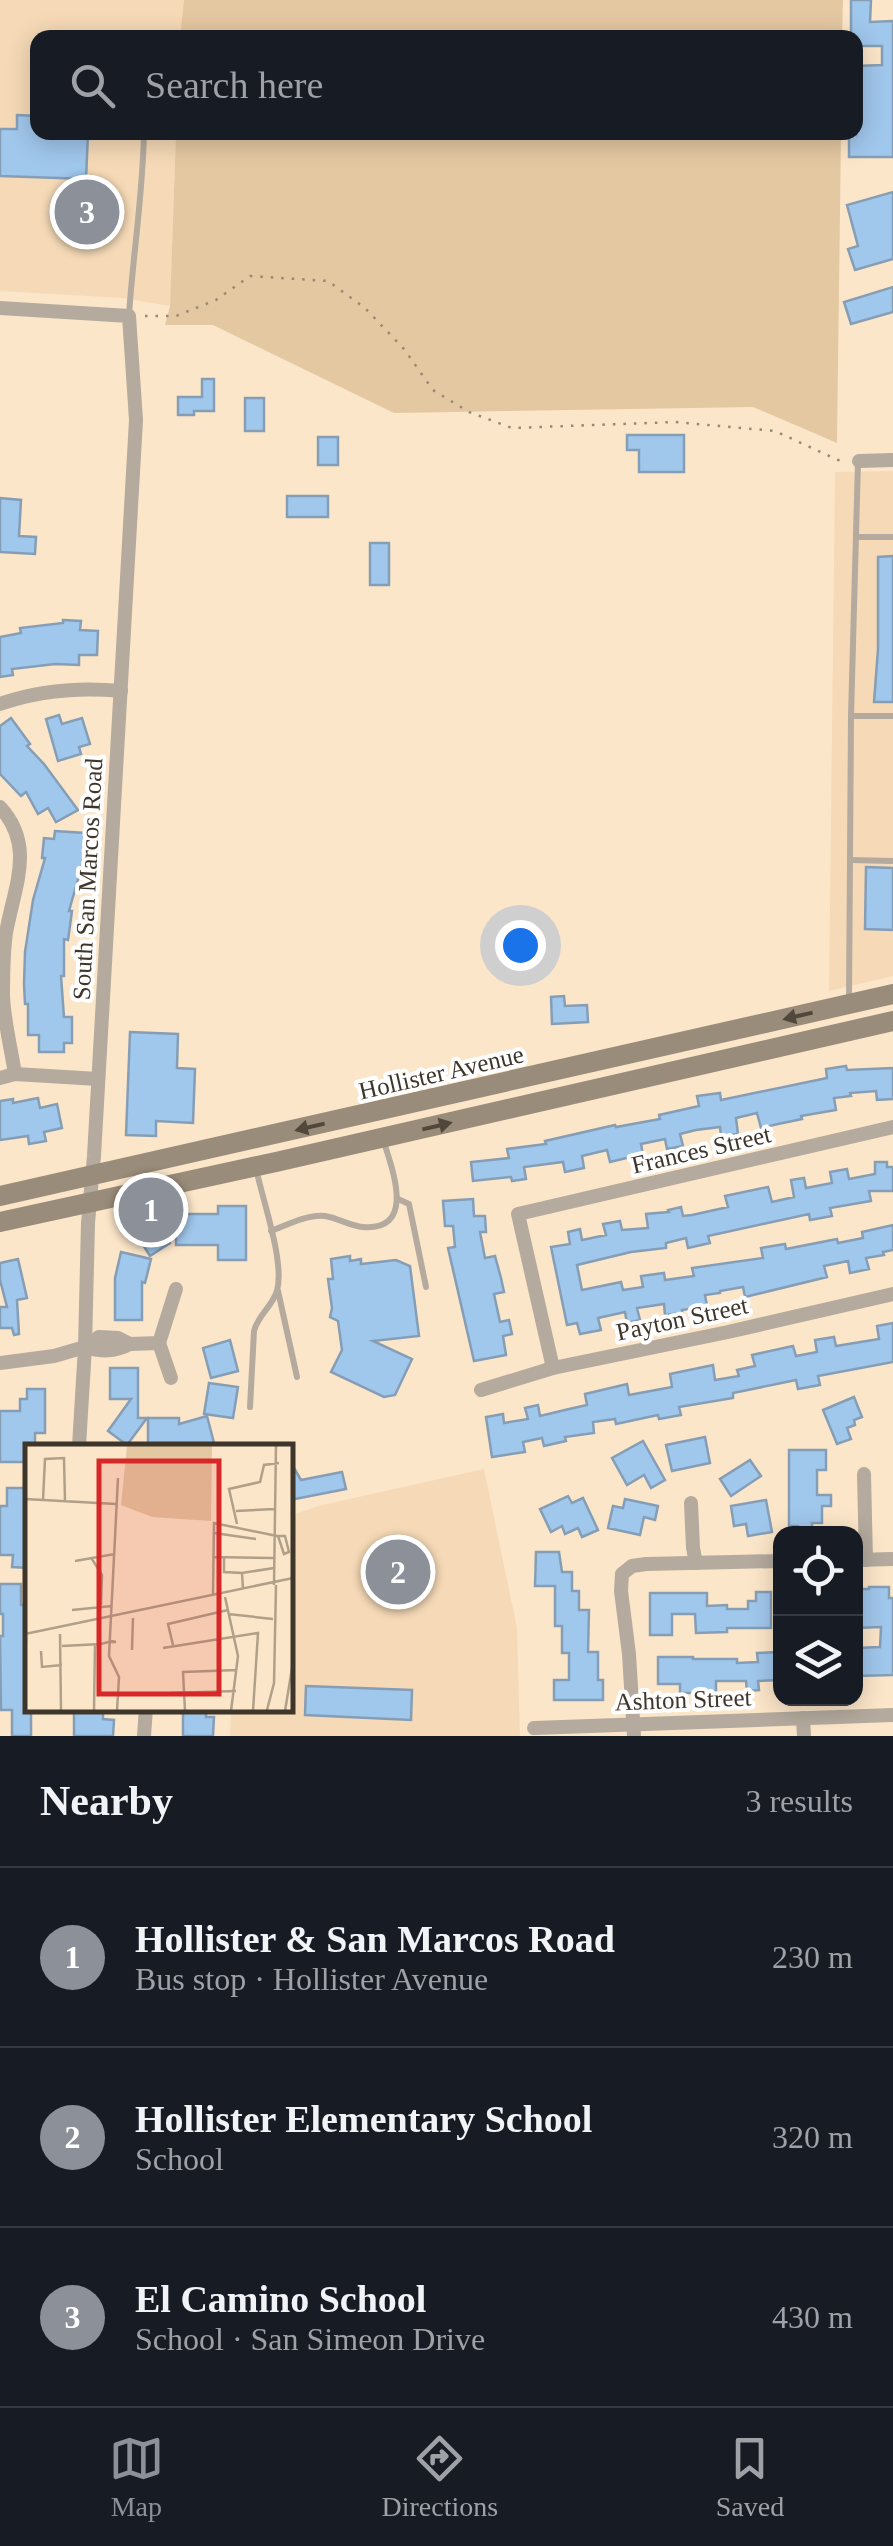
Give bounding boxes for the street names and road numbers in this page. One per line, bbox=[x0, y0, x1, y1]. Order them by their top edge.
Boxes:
street label: South San Marcos Road bbox=[68, 757, 107, 1001]
street label: Hollister Avenue bbox=[356, 1040, 526, 1105]
street label: Frances Street bbox=[629, 1120, 774, 1179]
street label: Payton Street bbox=[614, 1291, 751, 1346]
street label: Ashton Street bbox=[614, 1684, 752, 1715]

